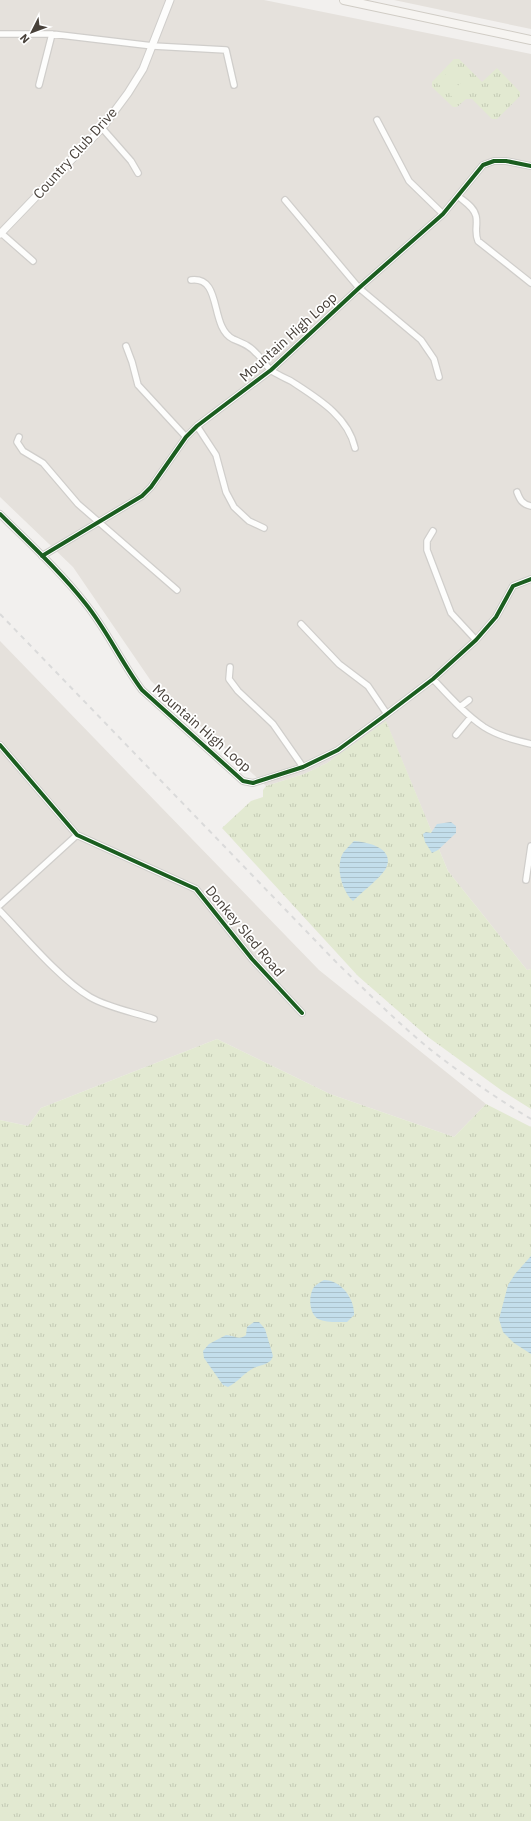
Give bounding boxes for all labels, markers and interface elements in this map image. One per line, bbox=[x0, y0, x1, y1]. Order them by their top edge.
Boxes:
north arrow bbox=[12, 12, 52, 52]
text: N bbox=[17, 31, 32, 46]
street label: Country Club Drive bbox=[29, 103, 121, 203]
street label: Mountain High Loop bbox=[236, 288, 340, 386]
street label: Mountain High Loop bbox=[149, 680, 255, 776]
street label: Donkey Sled Road bbox=[202, 882, 288, 980]

